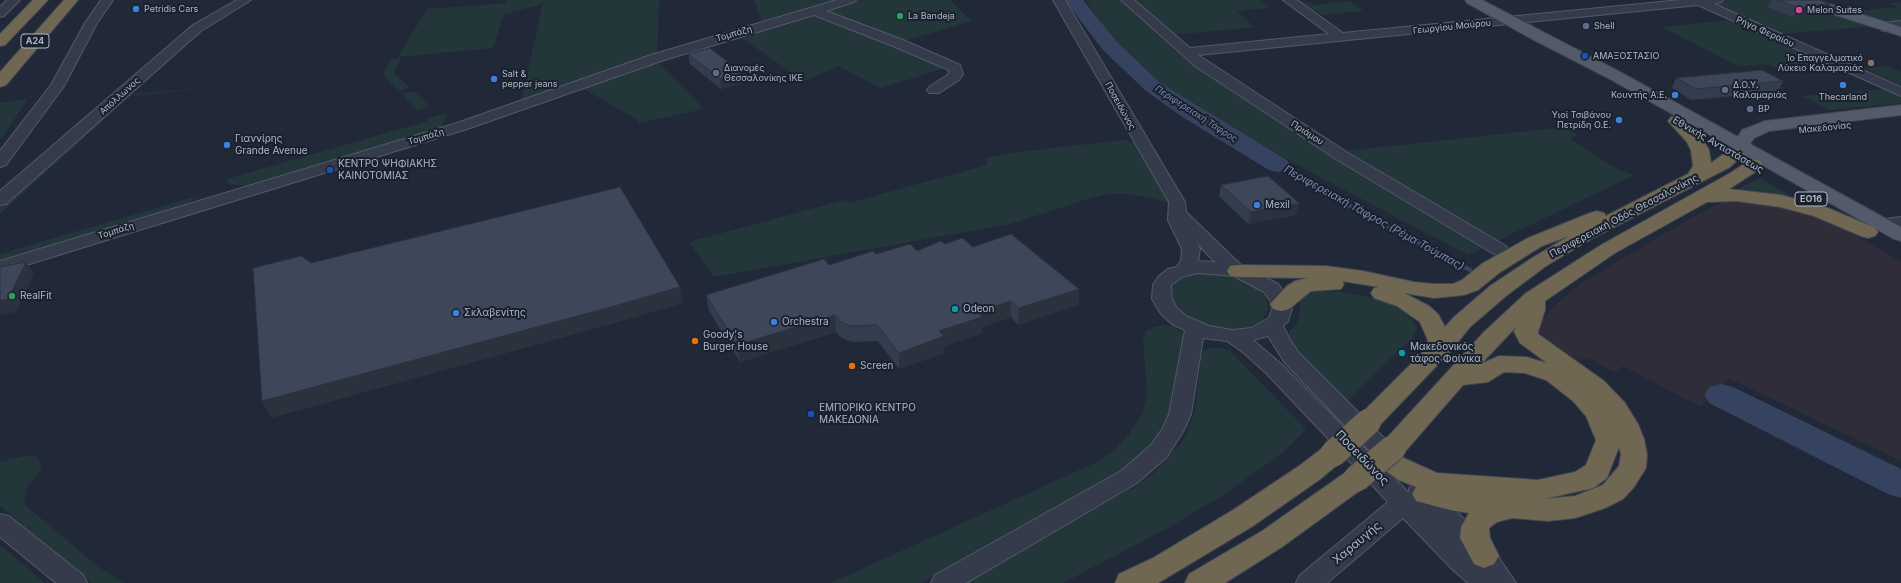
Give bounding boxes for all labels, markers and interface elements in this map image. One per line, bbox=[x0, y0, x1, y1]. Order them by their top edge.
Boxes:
marker: Petridis Cars bbox=[131, 4, 141, 14]
place label: Petridis Cars bbox=[144, 4, 198, 14]
marker: Melon Suites bbox=[1794, 5, 1804, 15]
place label: Melon Suites bbox=[1807, 5, 1862, 15]
marker: La Bandeja bbox=[895, 11, 905, 21]
place label: La Bandeja bbox=[908, 11, 955, 21]
street label: Ρήγα Φεραίου bbox=[1734, 14, 1796, 50]
street label: Γεωργίου Μαύρου bbox=[1412, 18, 1492, 36]
marker: Shell bbox=[1581, 21, 1591, 31]
place label: Shell bbox=[1594, 21, 1615, 31]
street label: Τομπάζη bbox=[715, 24, 753, 44]
road number: Α24 bbox=[21, 34, 49, 48]
marker: ΑΜΑΞΟΣΤΑΣΙΟ bbox=[1580, 51, 1590, 61]
place label: ΑΜΑΞΟΣΤΑΣΙΟ bbox=[1593, 51, 1659, 61]
place label: 1ο Επαγγελματικό Λύκειο Καλαμαριάς bbox=[1778, 53, 1863, 74]
marker: 1ο Επαγγελματικό Λύκειο Καλαμαριάς bbox=[1866, 58, 1876, 68]
place label: Διανομές Θεσσαλονίκης ΙΚΕ bbox=[724, 63, 803, 84]
marker: Διανομές Θεσσαλονίκης ΙΚΕ bbox=[711, 68, 721, 78]
place label: Salt & pepper jeans bbox=[502, 69, 558, 90]
marker: Salt & pepper jeans bbox=[489, 74, 499, 84]
street label: Απόλλωνος bbox=[98, 75, 142, 117]
street label: Ποσειδώνος bbox=[1102, 80, 1138, 132]
place label: Δ.Ο.Υ. Καλαμαριάς bbox=[1733, 80, 1787, 101]
marker: Thecarland bbox=[1838, 80, 1848, 90]
water label: Περιφερειακή Τάφρος bbox=[1153, 83, 1239, 145]
marker: Δ.Ο.Υ. Καλαμαριάς bbox=[1720, 85, 1730, 95]
place label: Κουντής Α.Ε. bbox=[1611, 90, 1667, 100]
marker: Κουντής Α.Ε. bbox=[1670, 90, 1680, 100]
place label: Thecarland bbox=[1819, 92, 1867, 102]
marker: BP bbox=[1745, 104, 1755, 114]
place label: BP bbox=[1758, 104, 1770, 114]
place label: Υιοί Τσιβάνου Πετρίδη Ο.Ε. bbox=[1552, 110, 1611, 131]
street label: Εθνικής Αντιστάσεως bbox=[1670, 114, 1766, 176]
marker: Υιοί Τσιβάνου Πετρίδη Ο.Ε. bbox=[1614, 115, 1624, 125]
street label: Πριάμου bbox=[1289, 118, 1325, 148]
street label: Μακεδονίας bbox=[1798, 120, 1852, 136]
street label: Τομπάζη bbox=[407, 126, 445, 148]
place label: Γιαννίρης Grande Avenue bbox=[235, 133, 308, 156]
marker: Γιαννίρης Grande Avenue bbox=[222, 140, 232, 150]
place label: ΚΕΝΤΡΟ ΨΗΦΙΑΚΗΣ ΚΑΙΝΟΤΟΜΙΑΣ bbox=[338, 158, 437, 182]
water label: Περιφερειακή Τάφρος (Ρέμα Τούμπας) bbox=[1282, 163, 1466, 273]
marker: ΚΕΝΤΡΟ ΨΗΦΙΑΚΗΣ ΚΑΙΝΟΤΟΜΙΑΣ bbox=[325, 165, 335, 175]
street label: Περιφερειακή Οδός Θεσσαλονίκης bbox=[1548, 172, 1700, 260]
road number: ΕΟ16 bbox=[1795, 192, 1827, 206]
place label: Mexil bbox=[1265, 199, 1290, 211]
marker: Mexil bbox=[1252, 200, 1262, 210]
street label: Τομπάζη bbox=[97, 220, 135, 242]
place label: RealFit bbox=[20, 290, 52, 302]
marker: RealFit bbox=[7, 291, 17, 301]
place label: Odeon bbox=[963, 303, 995, 315]
marker: Odeon bbox=[950, 304, 960, 314]
place label: Σκλαβενίτης bbox=[464, 307, 526, 319]
marker: Σκλαβενίτης bbox=[451, 308, 461, 318]
place label: Orchestra bbox=[782, 316, 829, 328]
marker: Orchestra bbox=[769, 317, 779, 327]
place label: Goody's Burger House bbox=[703, 329, 768, 352]
marker: Goody's Burger House bbox=[690, 336, 700, 346]
place label: Μακεδονικός τάφος Φοίνικα bbox=[1410, 341, 1481, 364]
marker: Μακεδονικός τάφος Φοίνικα bbox=[1397, 348, 1407, 358]
place label: Screen bbox=[860, 360, 893, 372]
marker: Screen bbox=[847, 361, 857, 371]
place label: ΕΜΠΟΡΙΚΟ ΚΕΝΤΡΟ ΜΑΚΕΔΟΝΙΑ bbox=[819, 402, 916, 426]
marker: ΕΜΠΟΡΙΚΟ ΚΕΝΤΡΟ ΜΑΚΕΔΟΝΙΑ bbox=[806, 409, 816, 419]
street label: Ποσειδώνος bbox=[1332, 428, 1392, 488]
street label: Χαραυγής bbox=[1330, 519, 1384, 567]

